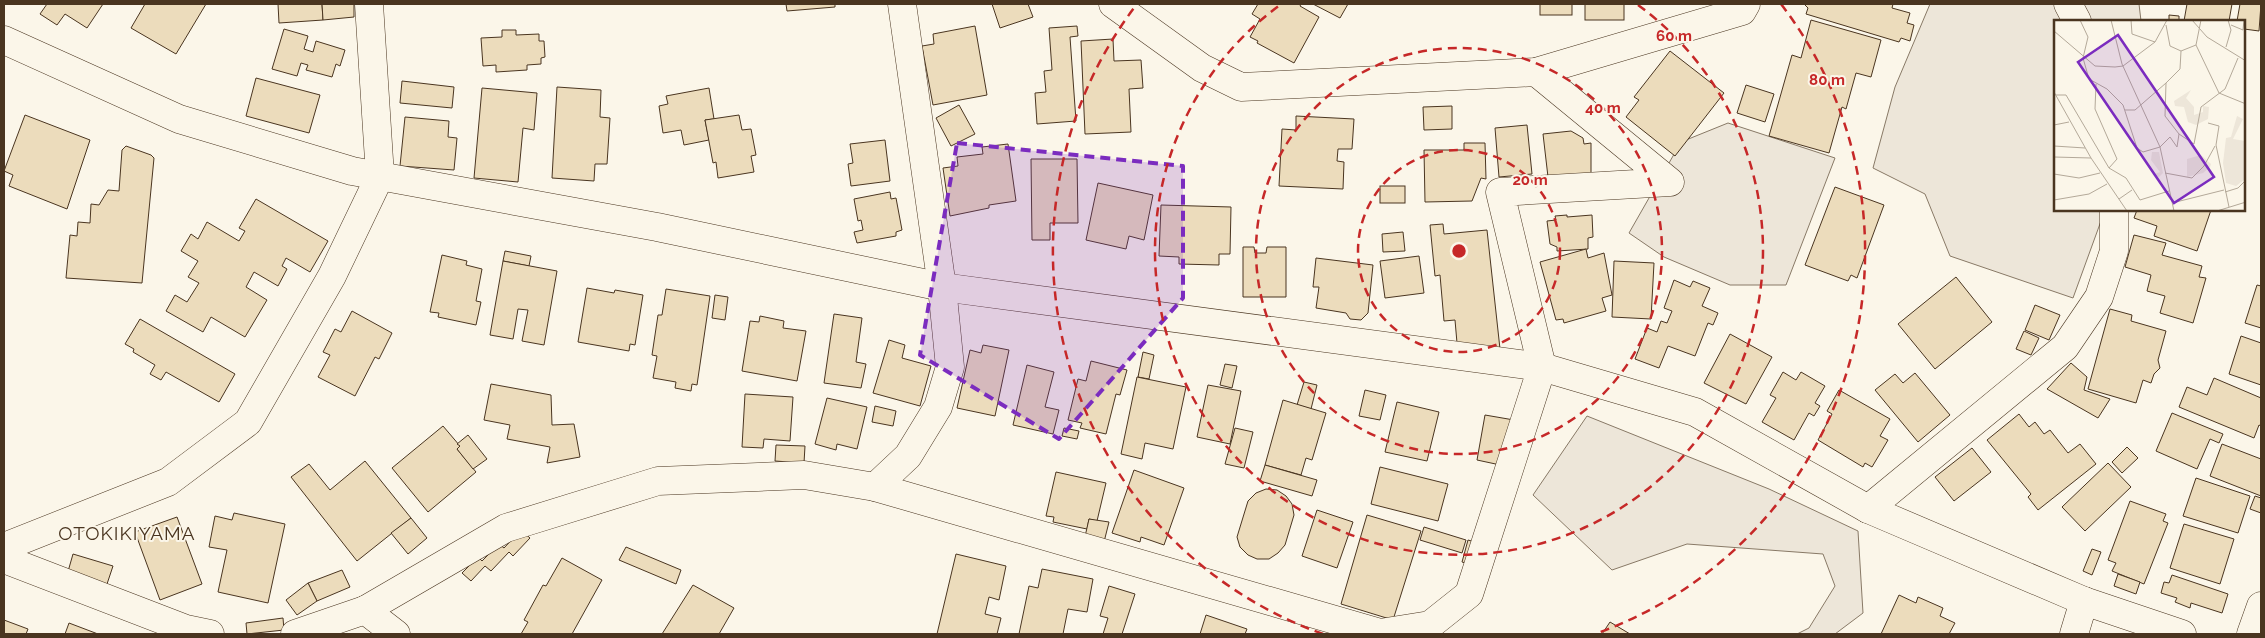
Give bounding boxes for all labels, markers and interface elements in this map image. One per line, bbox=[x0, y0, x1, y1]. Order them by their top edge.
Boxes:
inset map bbox=[2054, 20, 2245, 211]
text: 60 m bbox=[1656, 27, 1692, 45]
text: 80 m bbox=[1809, 71, 1845, 89]
text: 40 m bbox=[1585, 99, 1621, 117]
text: 20 m bbox=[1512, 171, 1548, 189]
centre of rings bbox=[1450, 242, 1468, 260]
district label: OTOKIKIYAMA bbox=[58, 522, 196, 544]

